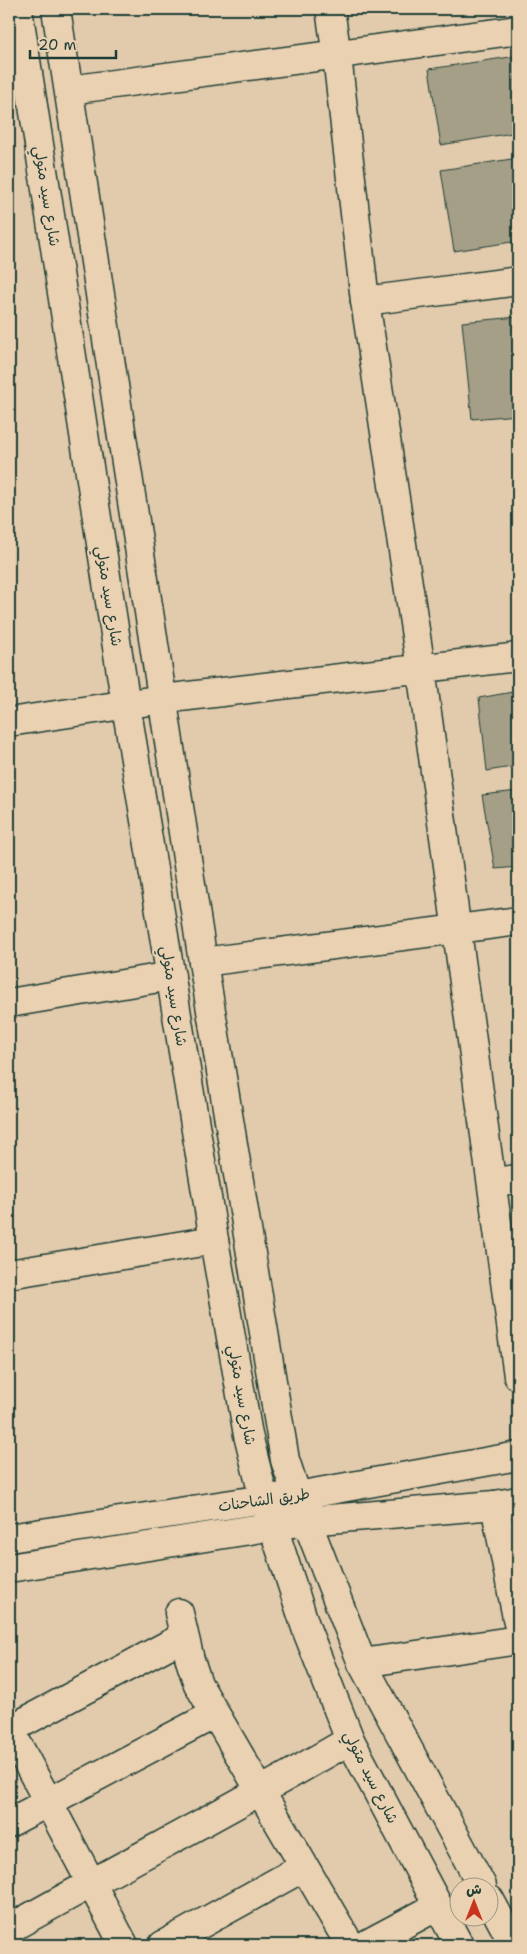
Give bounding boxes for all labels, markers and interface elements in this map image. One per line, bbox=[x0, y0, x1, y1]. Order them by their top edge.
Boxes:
scale bar bbox=[30, 28, 116, 60]
text: 20 m bbox=[38, 35, 77, 55]
street label: شارع سيد متولي bbox=[26, 144, 65, 248]
street label: شارع سيد متولي bbox=[88, 544, 127, 648]
street label: شارع سيد متولي bbox=[153, 944, 192, 1048]
street label: شارع سيد متولي bbox=[220, 1343, 261, 1447]
street label: طريق الشاحنات bbox=[217, 1484, 311, 1516]
street label: شارع سيد متولي bbox=[336, 1727, 403, 1828]
north arrow bbox=[450, 1876, 500, 1926]
text: ش bbox=[466, 1880, 482, 1898]

